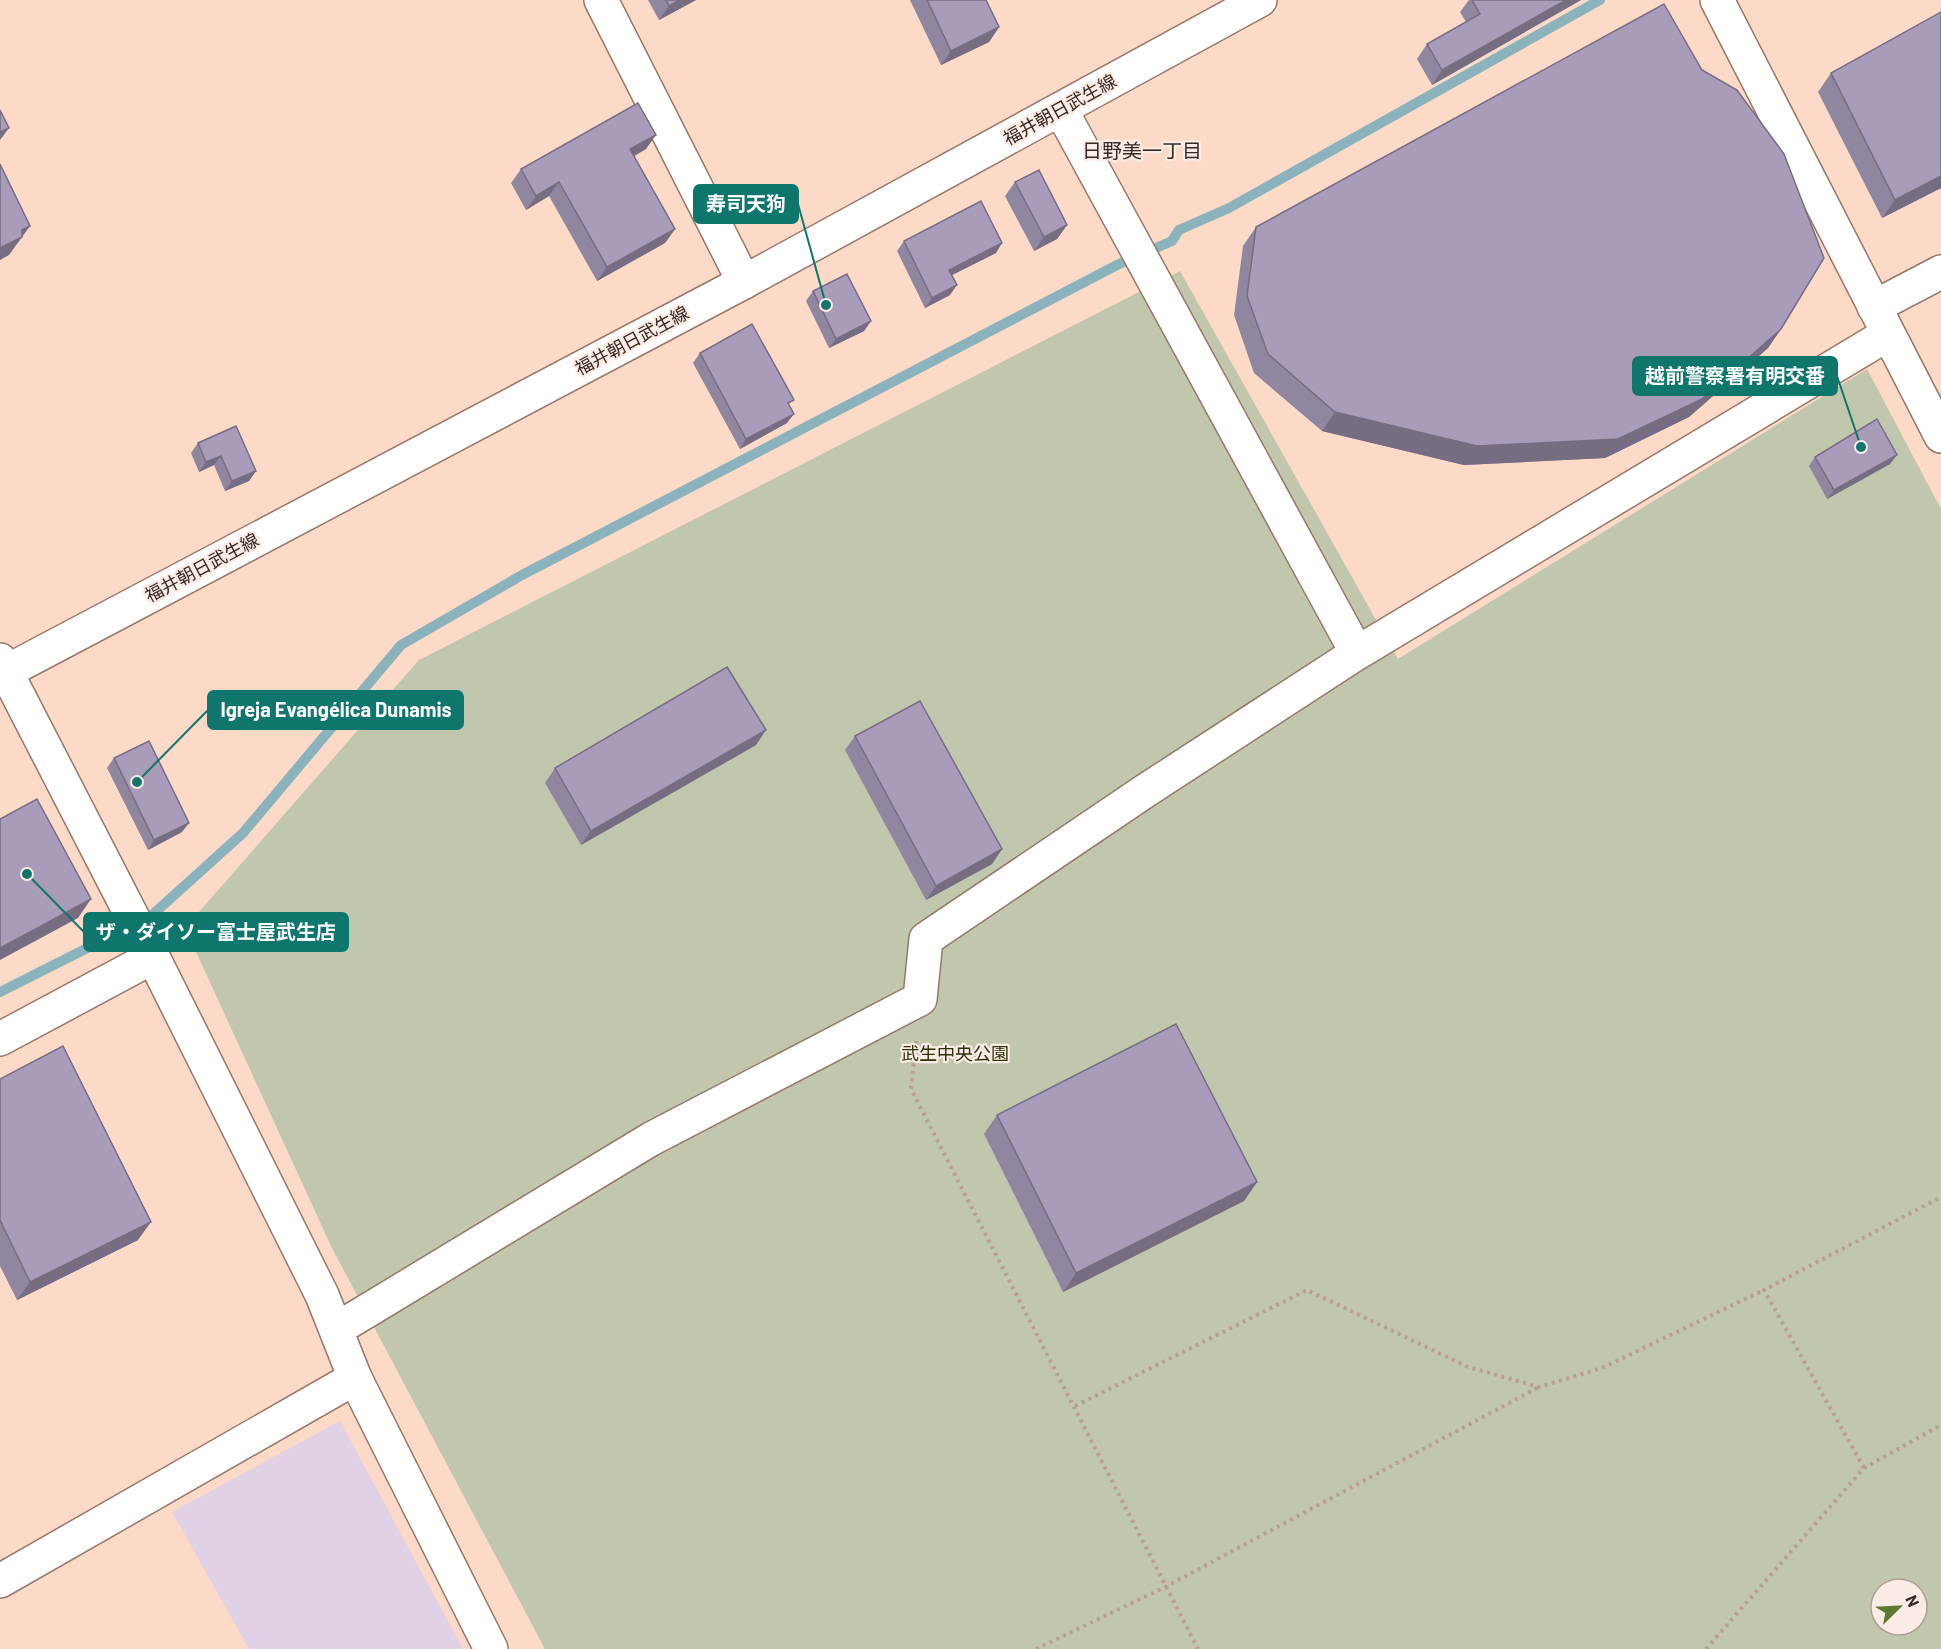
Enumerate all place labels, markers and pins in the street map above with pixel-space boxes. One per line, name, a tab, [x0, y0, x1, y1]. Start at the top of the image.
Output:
callout: 寿司天狗	[694, 185, 798, 223]
callout: 越前警察署有明交番	[1633, 357, 1837, 395]
callout: Igreja Evangélica Dunamis	[208, 691, 463, 729]
callout: ザ・ダイソー富士屋武生店	[84, 913, 348, 951]

